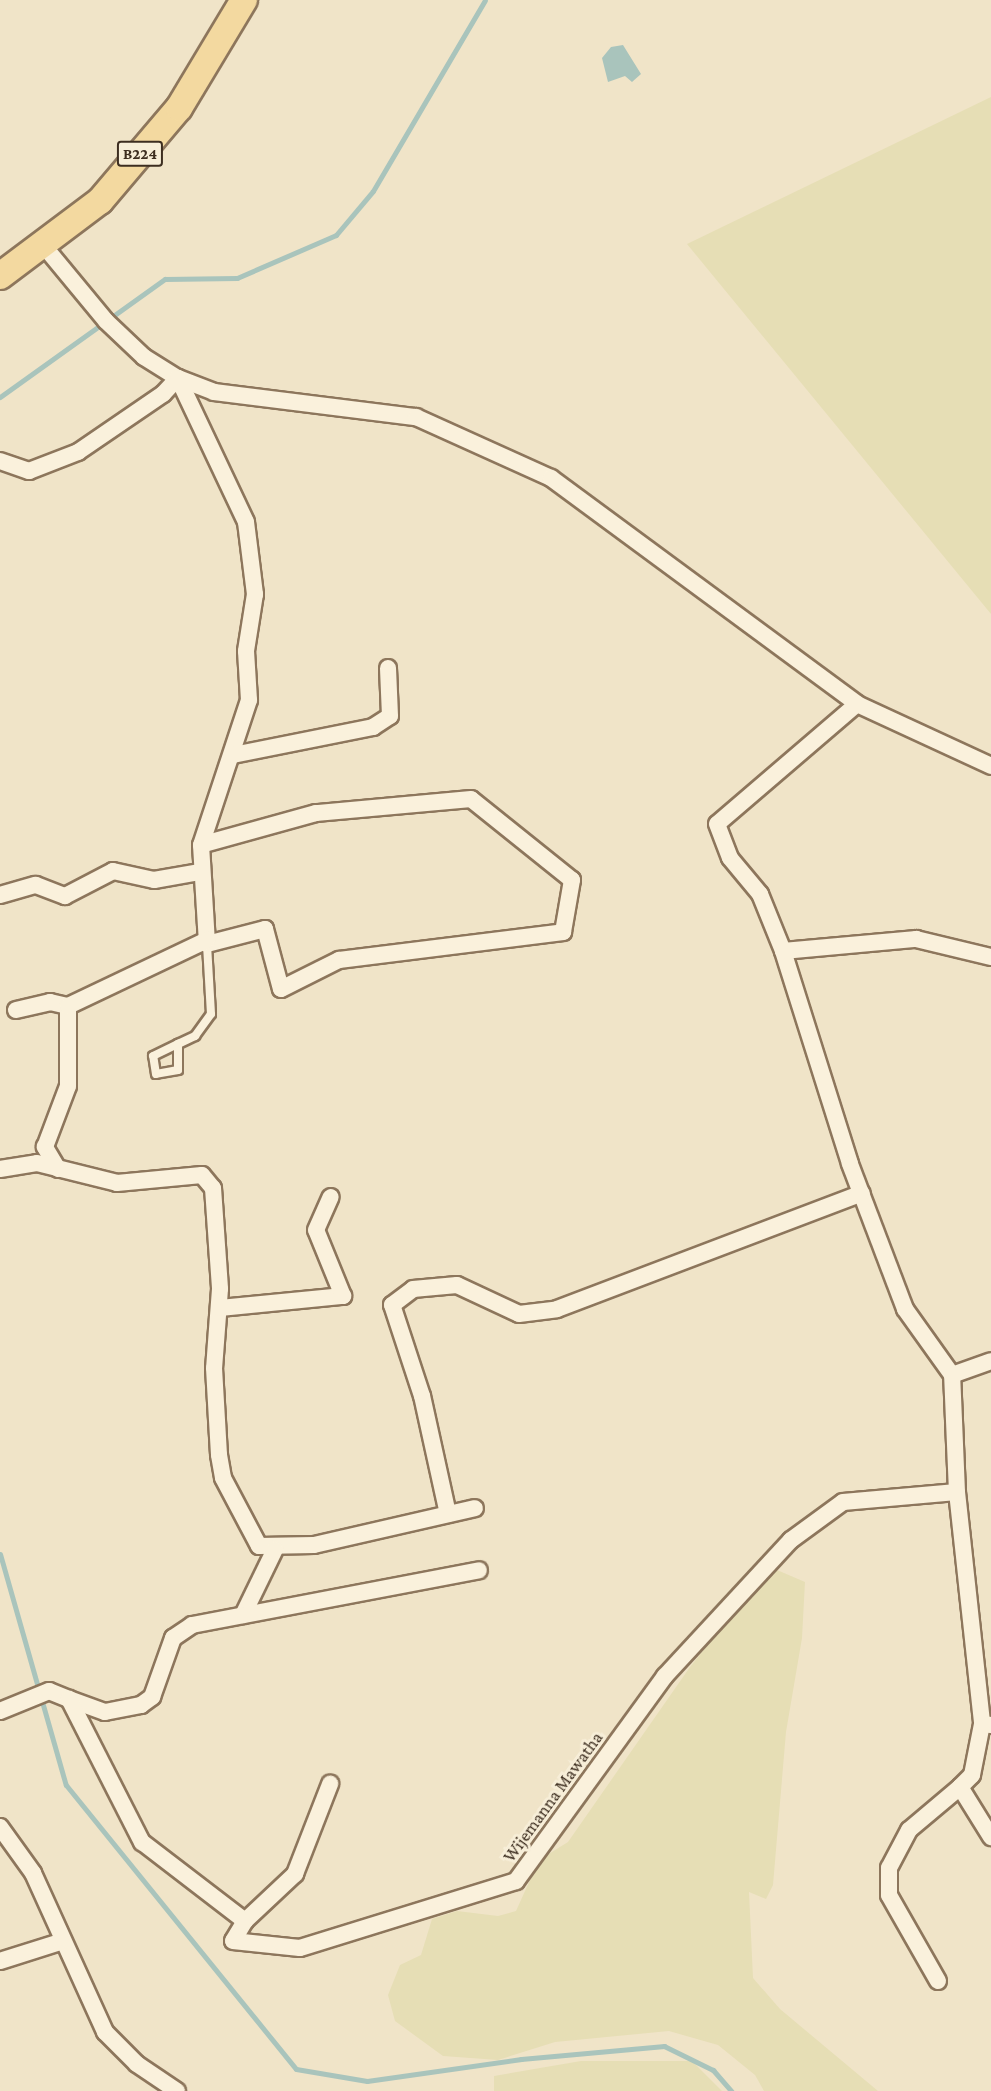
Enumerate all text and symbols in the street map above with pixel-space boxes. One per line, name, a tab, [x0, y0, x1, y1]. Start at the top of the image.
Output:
road number: B224	[116, 141, 164, 167]
street label: Wijemanna Mawatha	[498, 1728, 608, 1866]

